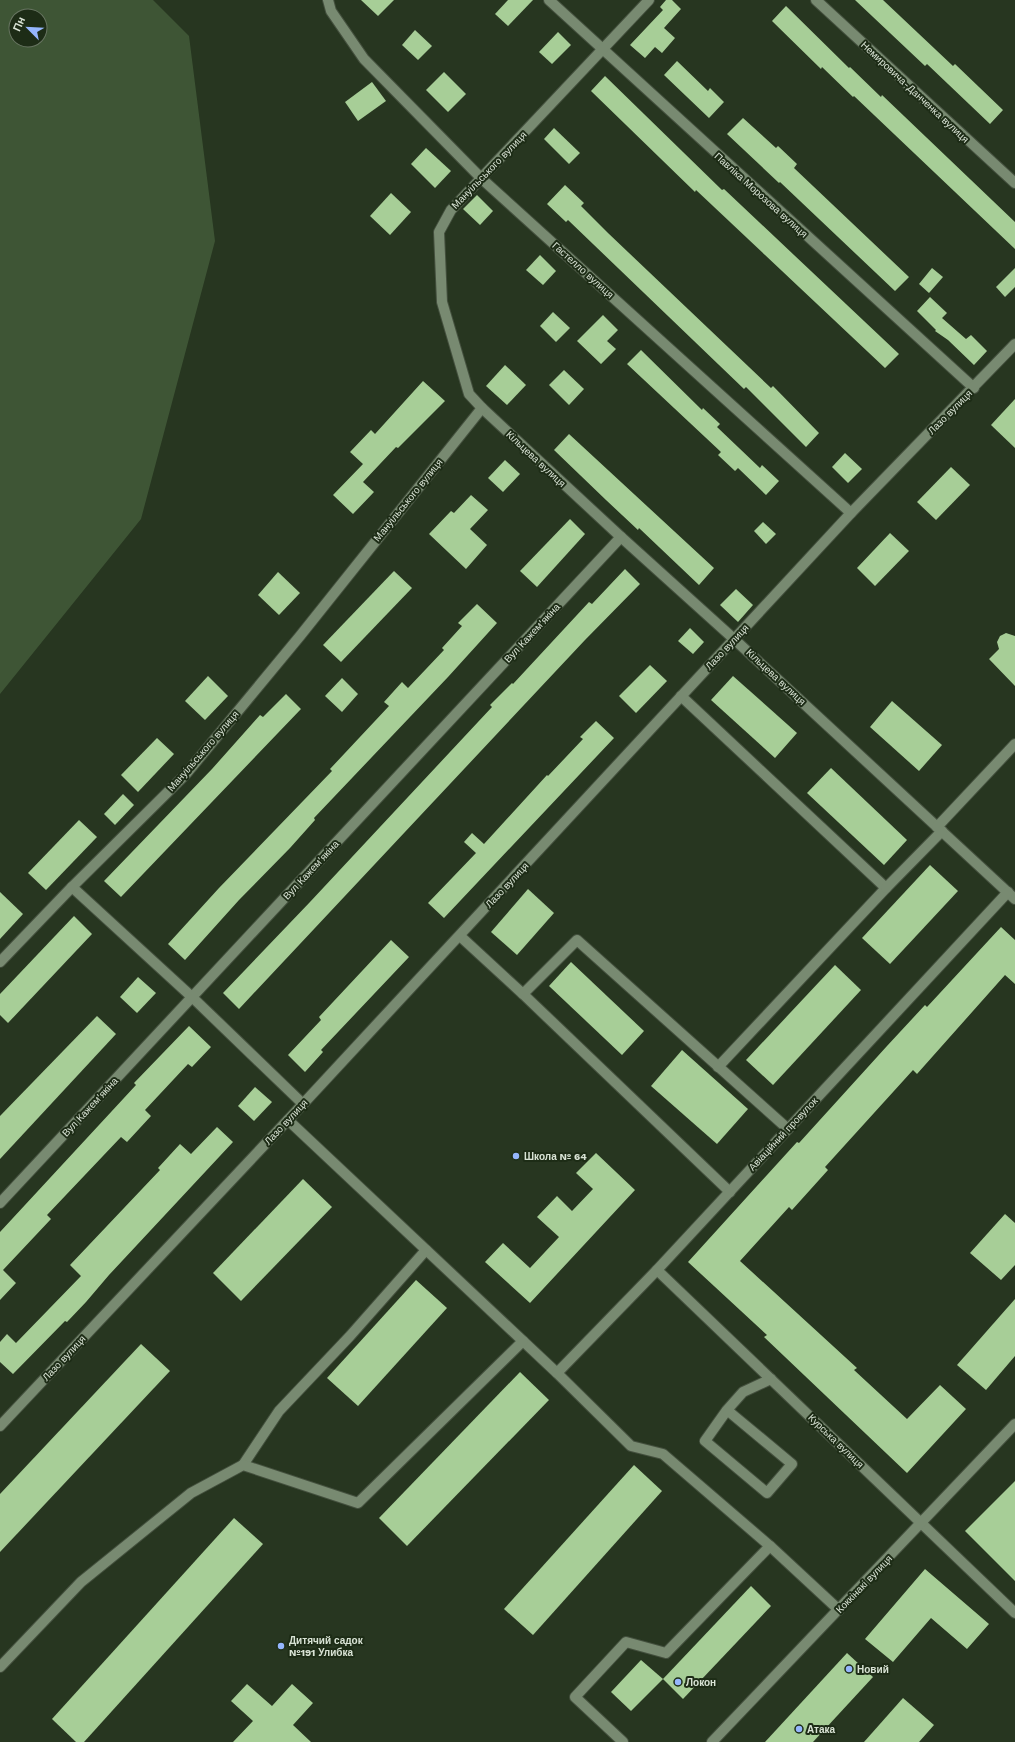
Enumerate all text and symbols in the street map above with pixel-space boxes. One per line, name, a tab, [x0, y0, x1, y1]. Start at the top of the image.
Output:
north arrow	[8, 8, 48, 48]
text: Пн	[10, 15, 28, 33]
street label: Немировича-Данченка вулиця	[859, 39, 971, 145]
street label: Мануільського вулиця	[449, 129, 529, 211]
street label: Павліка Морозова вулиця	[712, 150, 810, 240]
street label: Гастелло вулиця	[550, 240, 616, 300]
street label: Лазо вулиця	[926, 388, 974, 436]
street label: Кільцева вулиця	[504, 429, 568, 489]
street label: Мануільського вулиця	[371, 457, 445, 543]
street label: Вул Кажем'якіна	[502, 601, 562, 665]
street label: Лазо вулиця	[703, 622, 751, 672]
street label: Кільцева вулиця	[744, 647, 808, 707]
street label: Мануільського вулиця	[165, 709, 241, 793]
street label: Вул Кажем'якіна	[281, 838, 341, 902]
street label: Лазо вулиця	[483, 860, 531, 910]
street label: Вул Кажем'якіна	[60, 1075, 120, 1139]
street label: Авіаційний провулок	[746, 1095, 820, 1173]
street label: Лазо вулиця	[262, 1097, 310, 1147]
marker: Школа № 64	[511, 1151, 521, 1161]
place label: Школа № 64	[524, 1151, 587, 1162]
street label: Лазо вулиця	[40, 1333, 88, 1383]
street label: Курська вулиця	[806, 1412, 866, 1470]
street label: Коккінакі вулиця	[834, 1553, 894, 1615]
place label: Дитячий садок №191 Улибка	[289, 1635, 364, 1658]
marker: Дитячий садок №191 Улибка	[276, 1641, 286, 1651]
marker: Новий	[844, 1664, 854, 1674]
place label: Новий	[857, 1664, 889, 1675]
marker: Локон	[673, 1677, 683, 1687]
place label: Локон	[686, 1677, 716, 1688]
marker: Атака	[794, 1724, 804, 1734]
place label: Атака	[807, 1724, 836, 1735]

